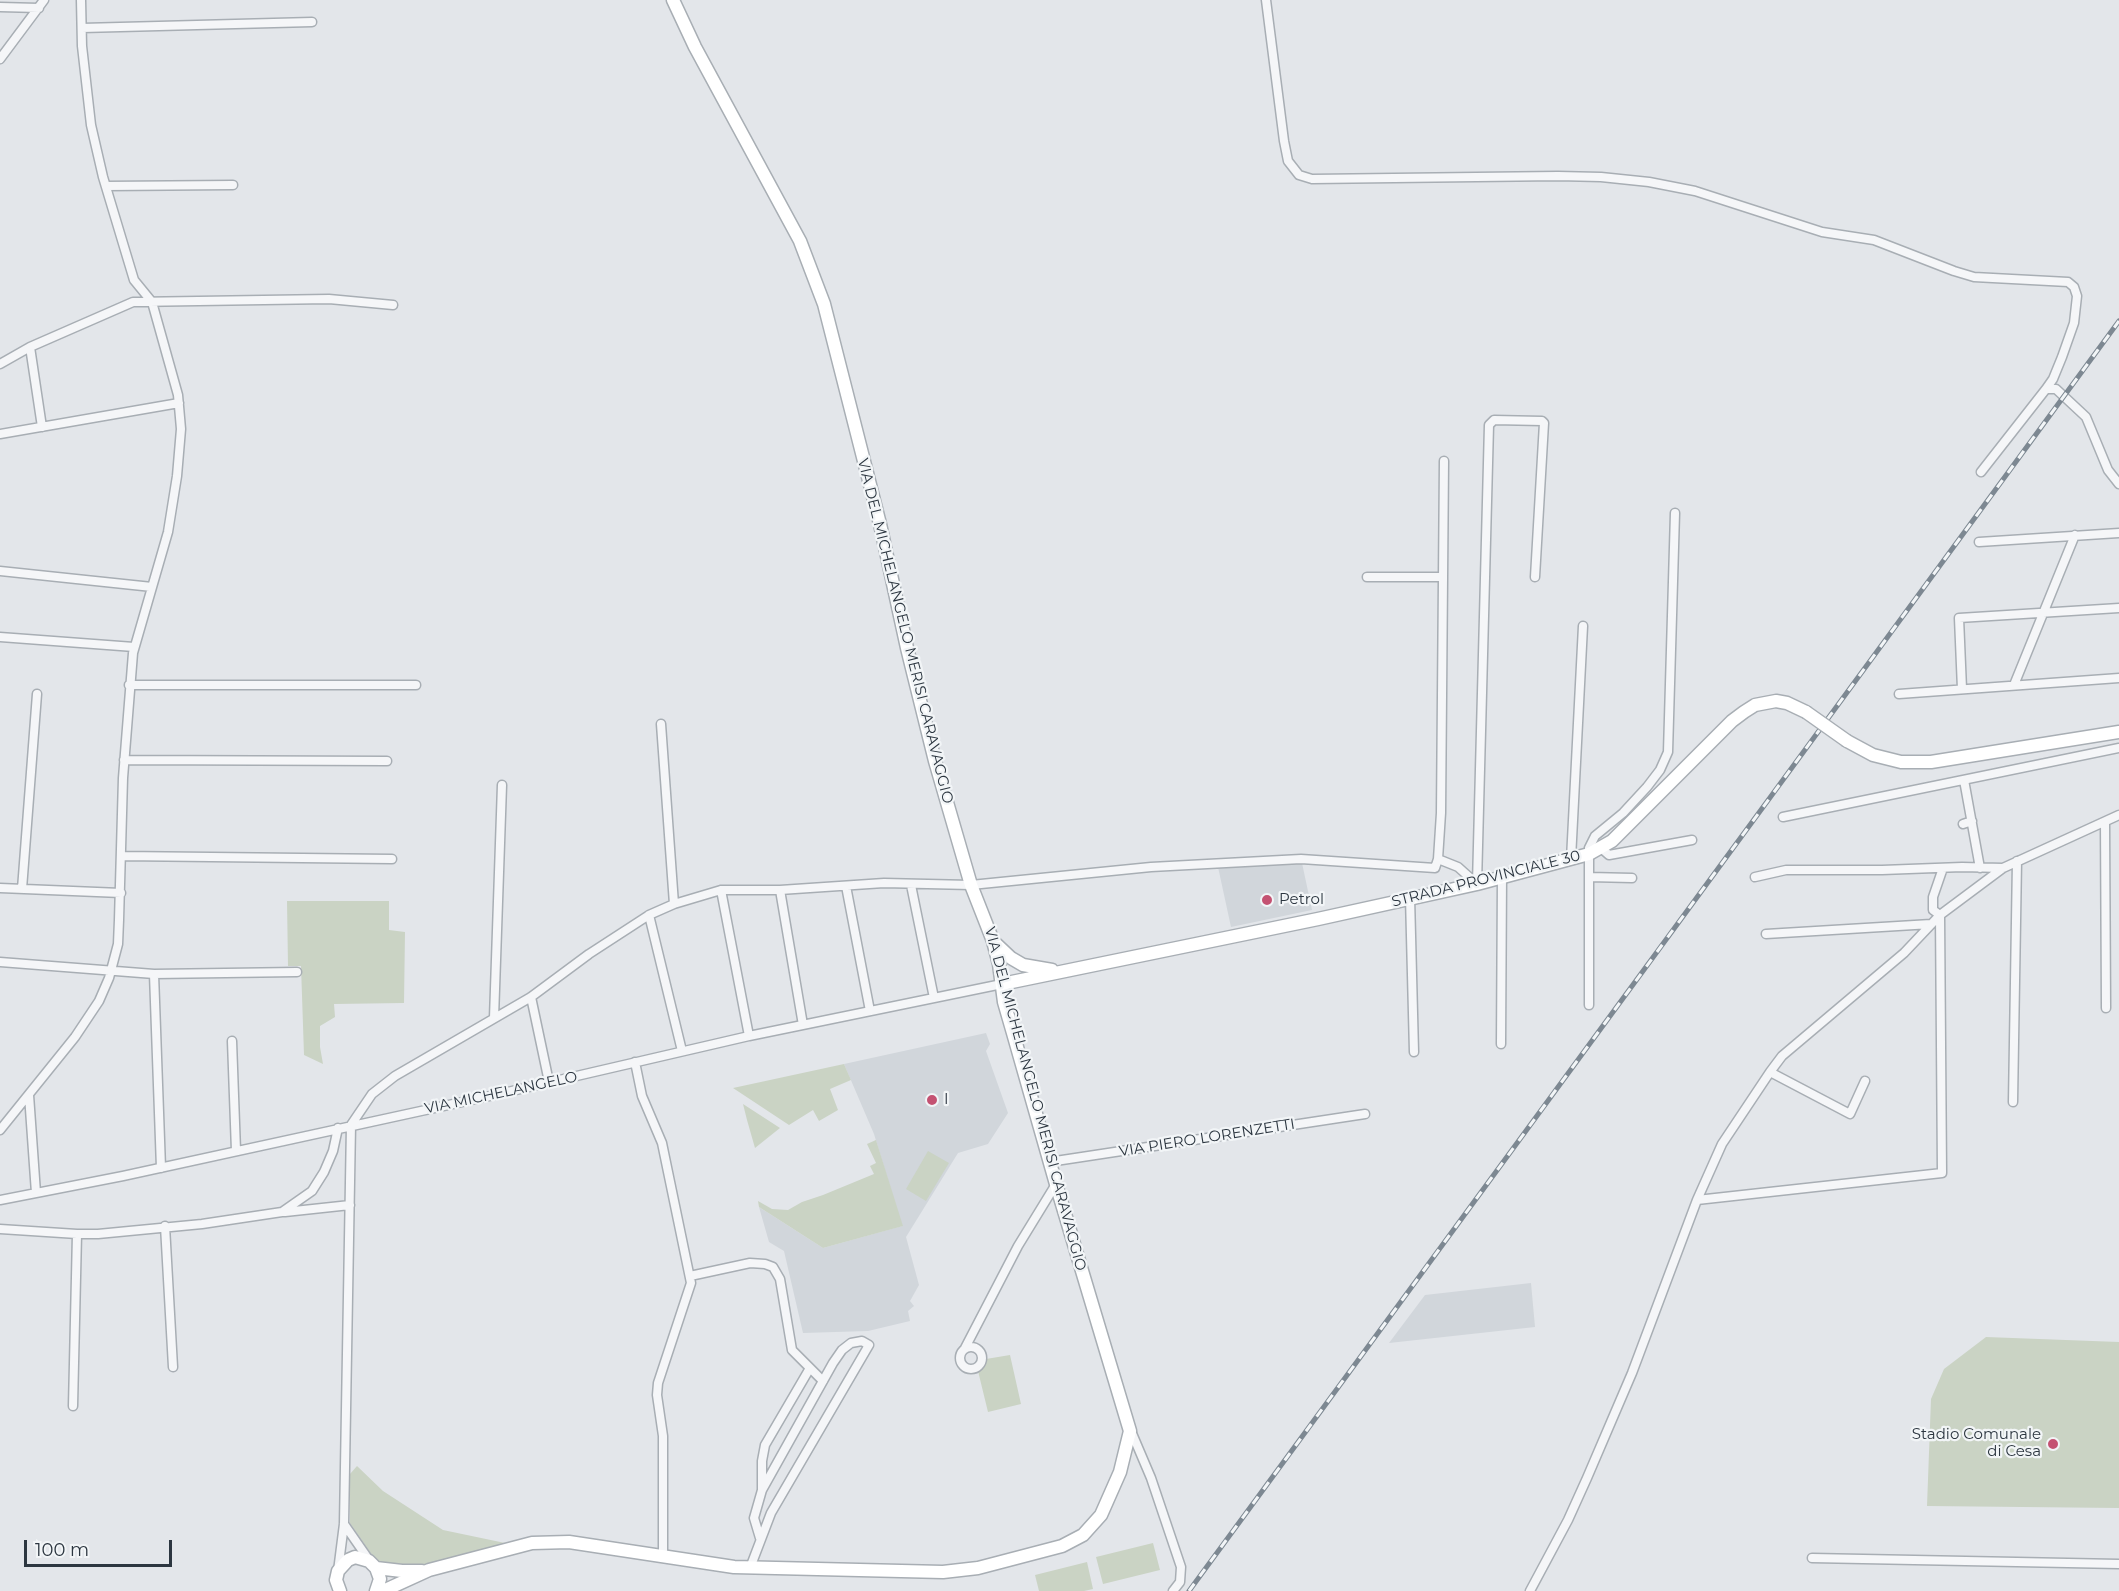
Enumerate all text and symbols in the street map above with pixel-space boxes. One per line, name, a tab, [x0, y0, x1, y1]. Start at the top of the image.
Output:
street label: VIA DEL MICHELANGELO MERISI CARAVAGGIO	[853, 456, 957, 806]
street label: STRADA PROVINCIALE 30	[1390, 847, 1582, 911]
place label: Petrol	[1279, 891, 1324, 909]
marker: Petrol	[1260, 893, 1274, 907]
street label: VIA DEL MICHELANGELO MERISI CARAVAGGIO	[980, 925, 1090, 1273]
street label: VIA MICHELANGELO	[423, 1068, 579, 1118]
place label: I	[944, 1091, 949, 1109]
marker: I	[925, 1093, 939, 1107]
street label: VIA PIERO LORENZETTI	[1118, 1115, 1296, 1161]
place label: Stadio Comunale di Cesa	[1912, 1426, 2041, 1461]
marker: Stadio Comunale di Cesa	[2046, 1437, 2060, 1451]
scale bar	[27, 1528, 176, 1566]
text: 100 m	[35, 1539, 89, 1561]

